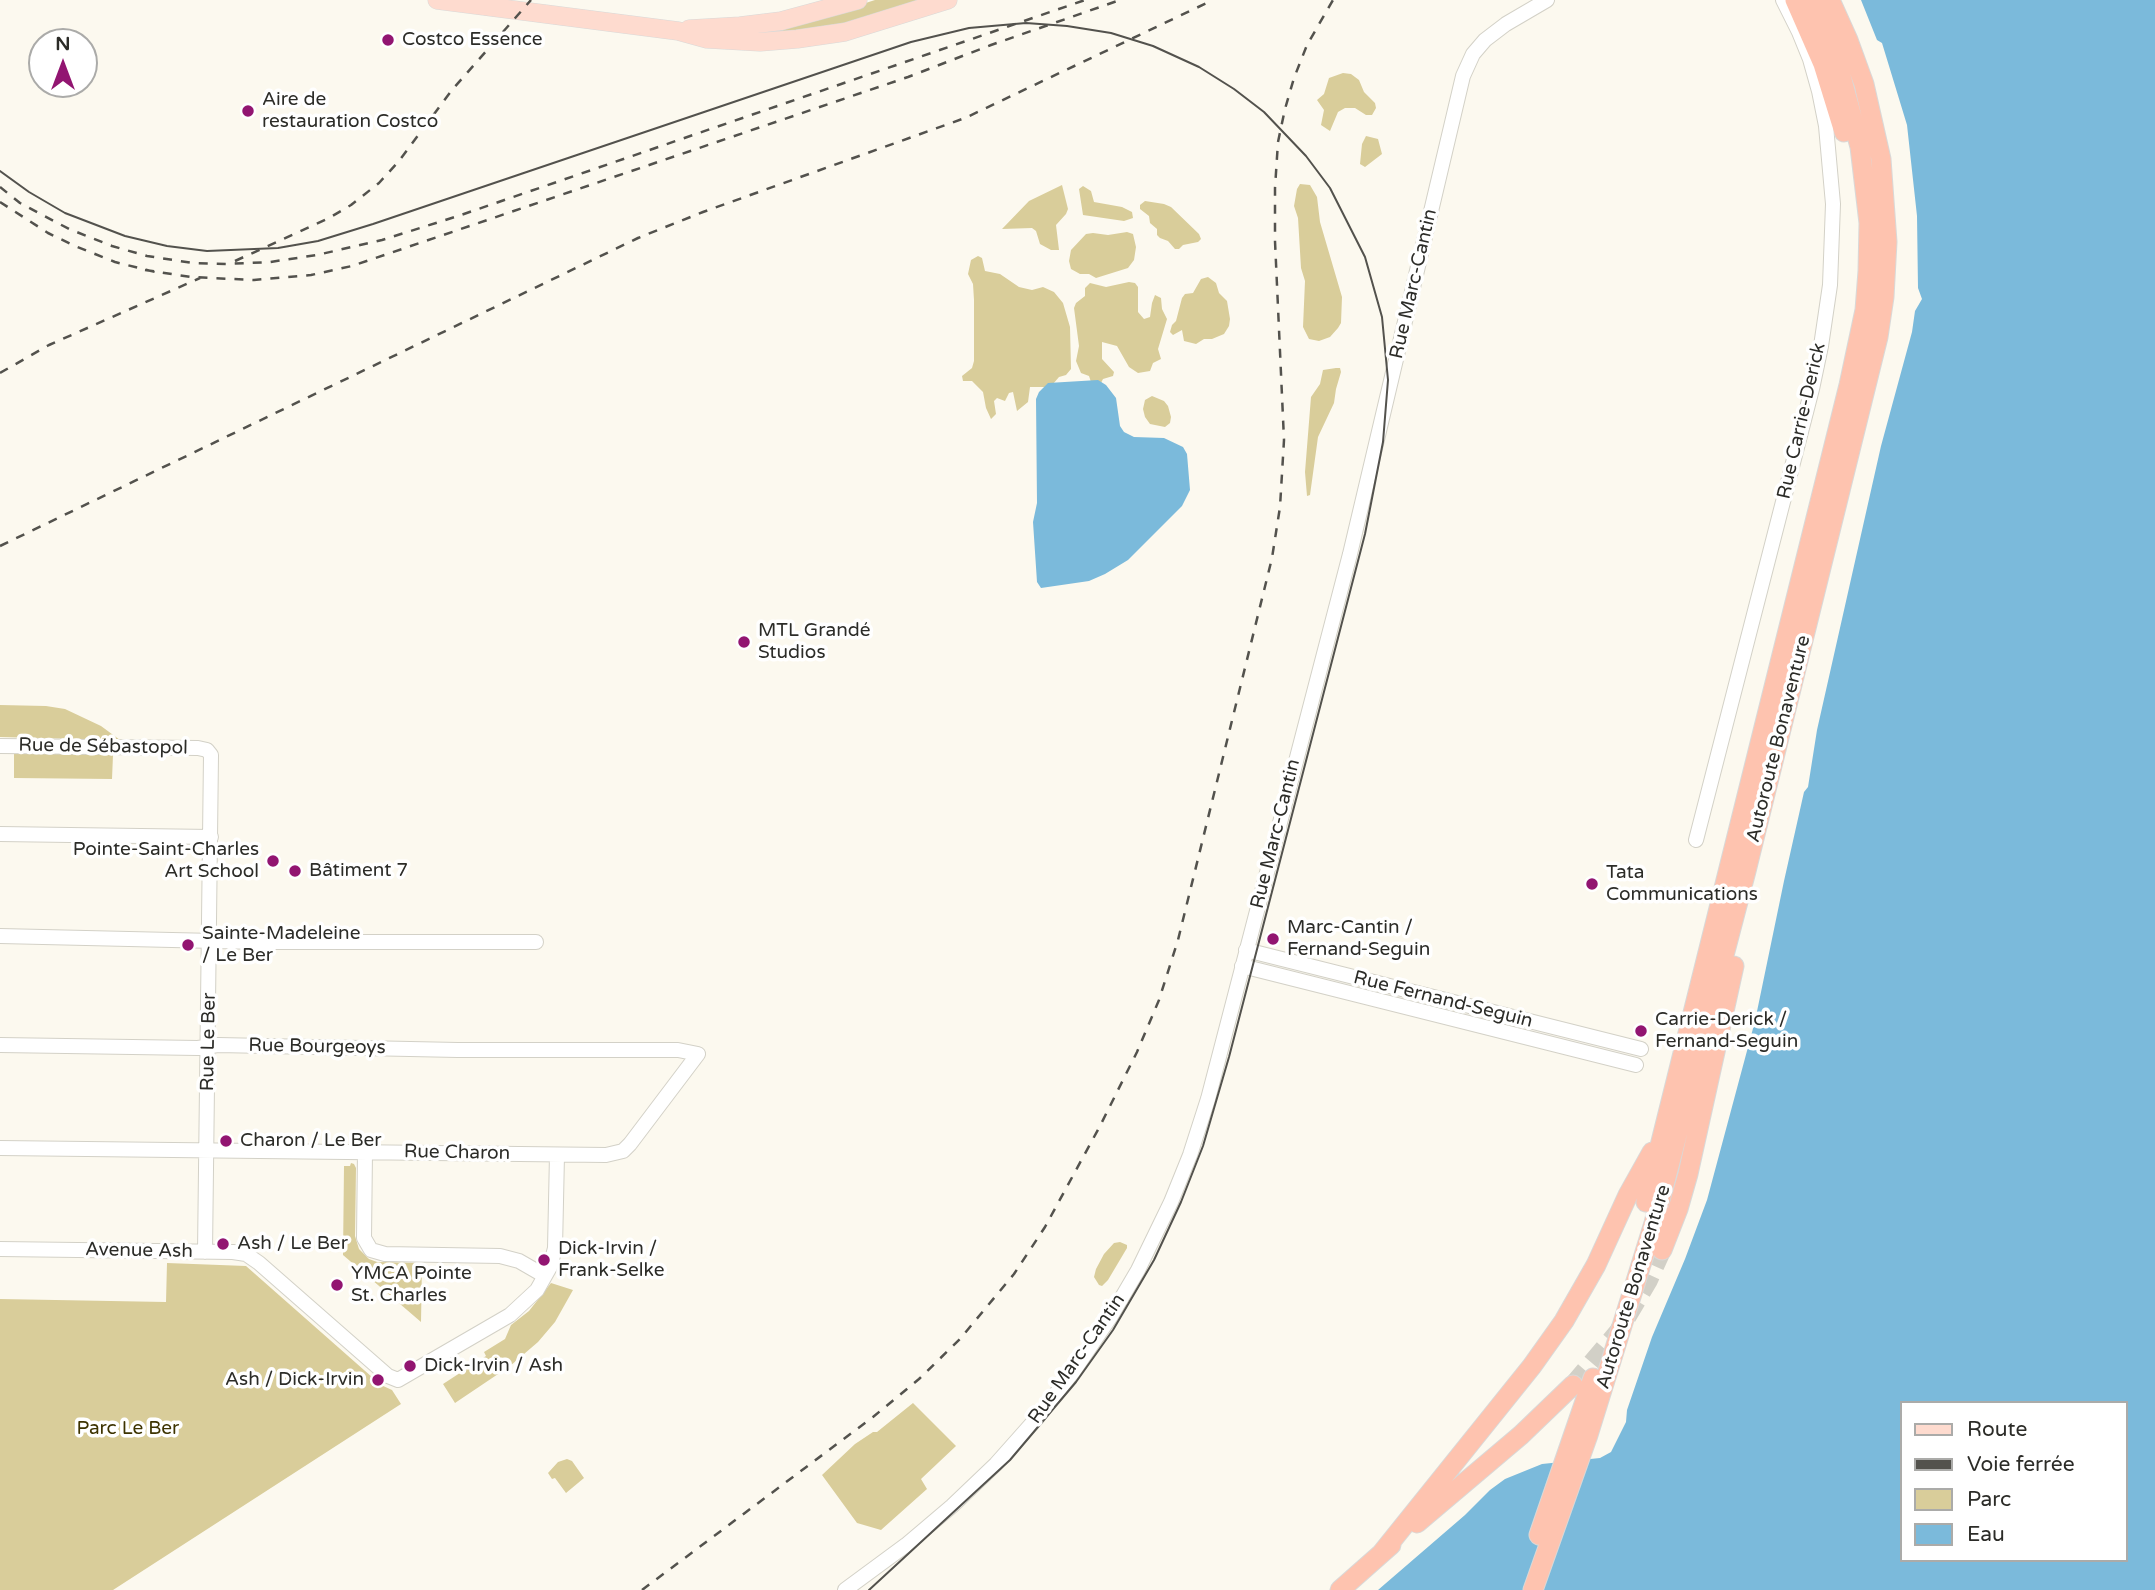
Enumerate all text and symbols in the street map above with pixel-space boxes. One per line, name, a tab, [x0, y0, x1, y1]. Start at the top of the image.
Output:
north arrow	[28, 28, 98, 98]
place label: Costco Essence	[402, 29, 543, 51]
marker: Costco Essence	[380, 32, 396, 48]
text: N	[55, 33, 71, 55]
place label: Aire de restauration Costco	[262, 89, 438, 133]
marker: Aire de restauration Costco	[240, 103, 256, 119]
street label: Rue Marc-Cantin	[1386, 207, 1442, 361]
street label: Rue Carrie-Derick	[1773, 341, 1831, 501]
place label: MTL Grandé Studios	[758, 620, 870, 664]
street label: Autoroute Bonaventure	[1742, 633, 1816, 845]
marker: MTL Grandé Studios	[736, 634, 752, 650]
street label: Rue de Sébastopol	[18, 734, 188, 760]
street label: Rue Marc-Cantin	[1246, 757, 1306, 911]
place label: Pointe-Saint-Charles Art School	[73, 839, 259, 883]
marker: Pointe-Saint-Charles Art School	[265, 853, 281, 869]
place label: Bâtiment 7	[309, 860, 408, 882]
place label: Tata Communications	[1606, 862, 1758, 906]
marker: Bâtiment 7	[287, 863, 303, 879]
marker: Tata Communications	[1584, 876, 1600, 892]
place label: Marc-Cantin / Fernand-Seguin	[1287, 917, 1430, 961]
place label: Sainte-Madeleine / Le Ber	[202, 923, 360, 967]
marker: Marc-Cantin / Fernand-Seguin	[1265, 931, 1281, 947]
marker: Sainte-Madeleine / Le Ber	[180, 937, 196, 953]
street label: Rue Fernand-Seguin	[1351, 967, 1535, 1033]
street label: Rue Le Ber	[197, 993, 221, 1091]
place label: Carrie-Derick / Fernand-Seguin	[1655, 1009, 1798, 1053]
marker: Carrie-Derick / Fernand-Seguin	[1633, 1023, 1649, 1039]
street label: Rue Bourgeoys	[248, 1034, 386, 1060]
place label: Charon / Le Ber	[240, 1130, 382, 1152]
marker: Charon / Le Ber	[218, 1133, 234, 1149]
street label: Rue Charon	[404, 1141, 510, 1165]
street label: Autoroute Bonaventure	[1592, 1182, 1676, 1392]
place label: Ash / Le Ber	[237, 1233, 348, 1255]
marker: Ash / Le Ber	[215, 1236, 231, 1252]
place label: Dick-Irvin / Frank-Selke	[558, 1238, 664, 1282]
street label: Avenue Ash	[85, 1239, 193, 1263]
marker: Dick-Irvin / Frank-Selke	[536, 1252, 552, 1268]
place label: YMCA Pointe St. Charles	[351, 1263, 472, 1307]
marker: YMCA Pointe St. Charles	[329, 1277, 345, 1293]
street label: Rue Marc-Cantin	[1024, 1290, 1130, 1428]
place label: Dick-Irvin / Ash	[424, 1355, 563, 1377]
marker: Dick-Irvin / Ash	[402, 1358, 418, 1374]
place label: Ash / Dick-Irvin	[225, 1369, 364, 1391]
marker: Ash / Dick-Irvin	[370, 1372, 386, 1388]
legend	[1899, 1401, 2127, 1562]
text: Route	[1967, 1417, 2027, 1442]
park label: Parc Le Ber	[77, 1418, 179, 1440]
text: Voie ferrée	[1967, 1452, 2075, 1477]
text: Parc	[1967, 1487, 2011, 1512]
text: Eau	[1967, 1522, 2005, 1547]

